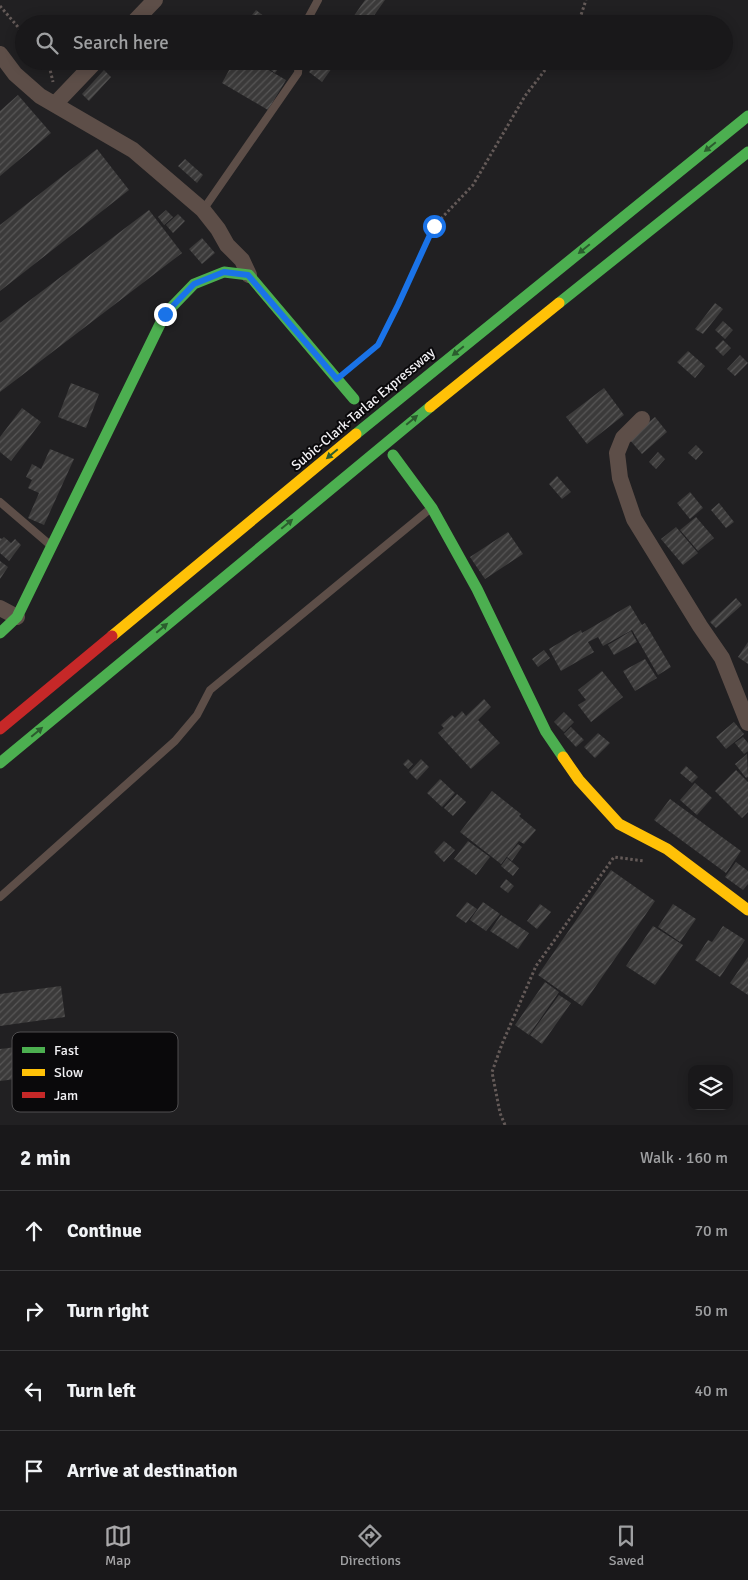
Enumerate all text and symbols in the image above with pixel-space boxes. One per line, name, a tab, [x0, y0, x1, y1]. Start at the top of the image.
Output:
search box	[15, 15, 733, 70]
icon: search	[33, 29, 61, 57]
text: Search here	[73, 31, 169, 55]
one-way arrow	[704, 141, 717, 152]
route start	[423, 215, 446, 238]
one-way arrow	[578, 243, 591, 254]
route end	[154, 303, 177, 326]
street label: Subic-Clark-Tarlac Expressway	[288, 344, 439, 474]
one-way arrow	[451, 346, 464, 357]
one-way arrow	[406, 415, 419, 426]
one-way arrow	[326, 449, 339, 460]
one-way arrow	[281, 519, 294, 530]
one-way arrow	[156, 622, 168, 634]
one-way arrow	[31, 726, 43, 738]
legend	[12, 1032, 178, 1112]
text: Fast	[54, 1042, 79, 1059]
text: Slow	[54, 1064, 83, 1081]
map controls	[688, 1065, 733, 1110]
button: layers	[688, 1065, 733, 1110]
text: Jam	[54, 1087, 78, 1104]
text: 2 min	[20, 1145, 71, 1171]
text: Walk · 160 m	[640, 1148, 728, 1168]
icon: ahead	[20, 1217, 48, 1245]
text: Continue	[67, 1219, 142, 1243]
text: 70 m	[694, 1221, 728, 1241]
icon: right	[20, 1297, 48, 1325]
text: Turn right	[67, 1299, 149, 1323]
text: 50 m	[694, 1301, 728, 1321]
icon: left	[20, 1377, 48, 1405]
text: Turn left	[67, 1379, 136, 1403]
text: 40 m	[694, 1381, 728, 1401]
icon: arrive	[20, 1457, 48, 1485]
text: Arrive at destination	[67, 1459, 238, 1483]
tab: Map	[104, 1522, 132, 1569]
tab: Directions	[340, 1522, 401, 1569]
tab: Saved	[609, 1522, 644, 1569]

